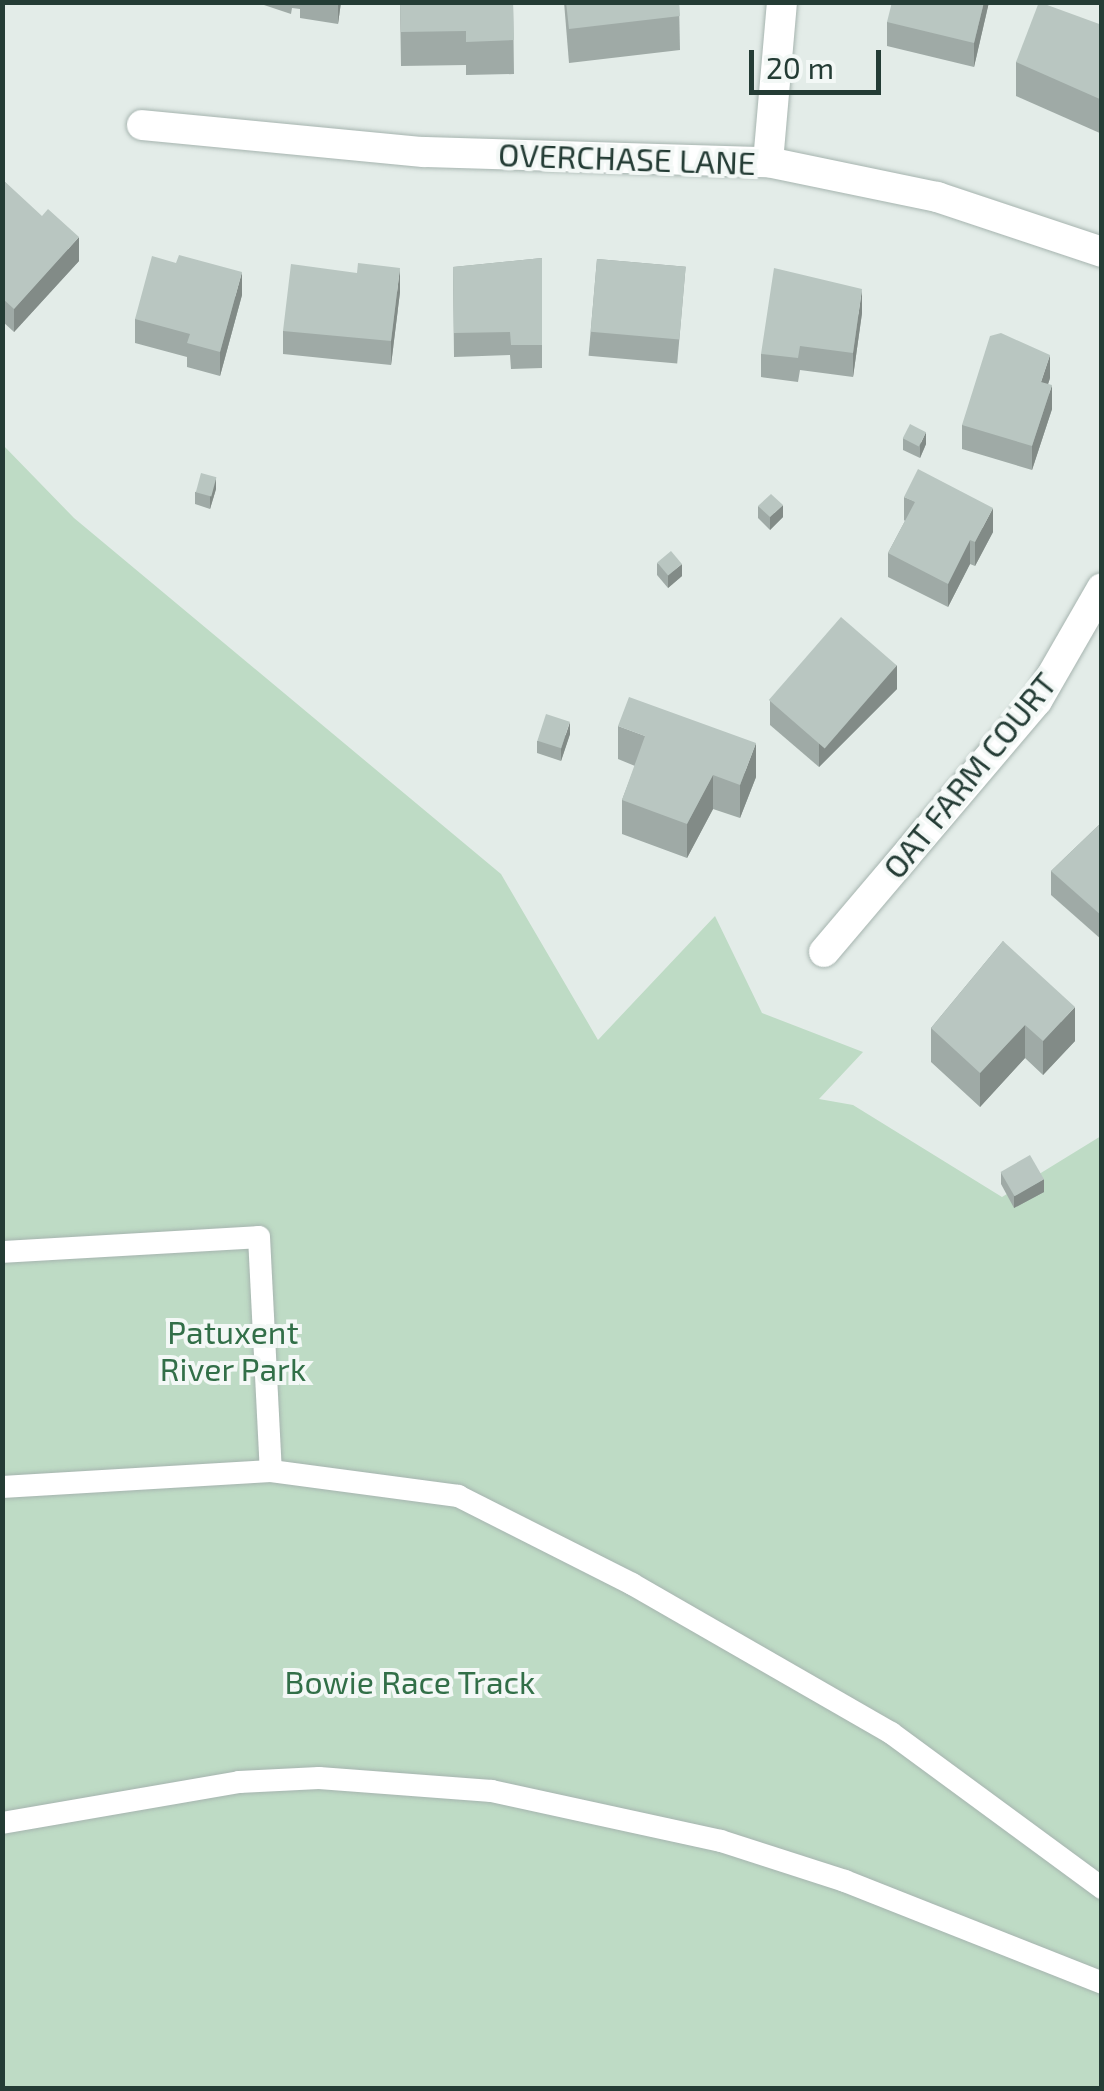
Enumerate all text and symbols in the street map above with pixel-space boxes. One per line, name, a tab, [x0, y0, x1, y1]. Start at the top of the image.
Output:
scale bar	[754, 30, 886, 92]
text: 20 m	[766, 49, 834, 85]
street label: OVERCHASE LANE	[498, 134, 756, 182]
street label: OAT FARM COURT	[874, 664, 1064, 886]
park label: Patuxent River Park	[159, 1313, 307, 1388]
park label: Bowie Race Track	[284, 1662, 536, 1700]

